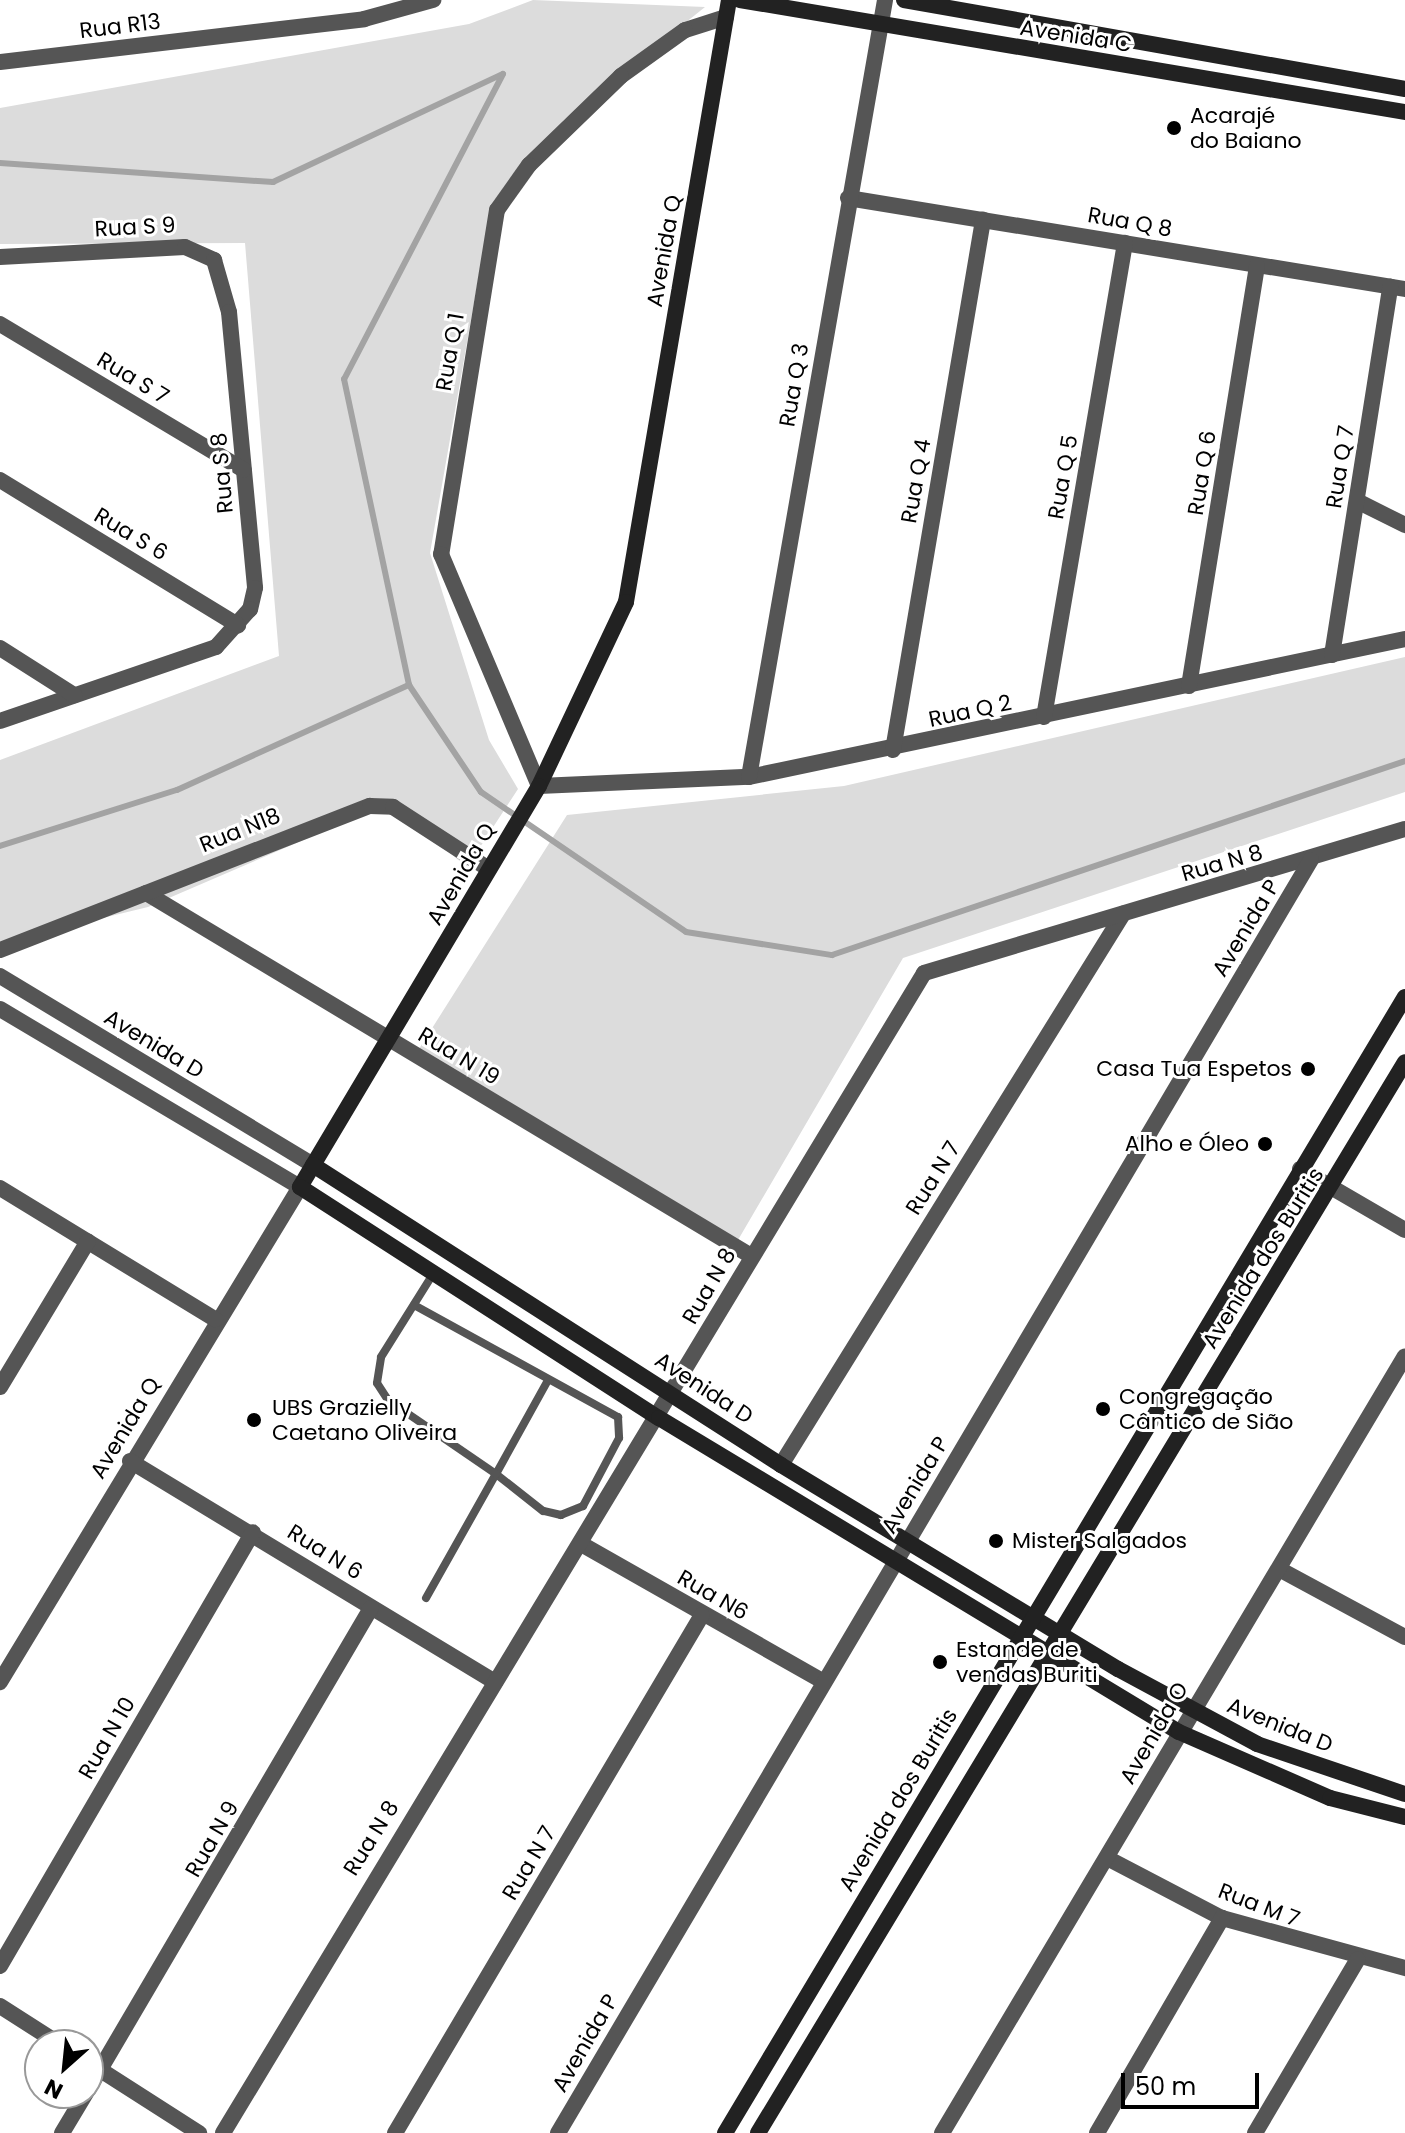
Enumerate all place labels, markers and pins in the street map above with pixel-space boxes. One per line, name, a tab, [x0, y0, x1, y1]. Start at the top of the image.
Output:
place label: Acarajé do Baiano	[1190, 102, 1302, 154]
marker: Acarajé do Baiano	[1165, 119, 1183, 137]
place label: Casa Tua Espetos	[1096, 1056, 1292, 1082]
marker: Casa Tua Espetos	[1299, 1060, 1317, 1078]
place label: Alho e Óleo	[1125, 1131, 1249, 1157]
marker: Alho e Óleo	[1256, 1135, 1274, 1153]
place label: Congregação Cântico de Sião	[1119, 1383, 1293, 1434]
place label: UBS Grazielly Caetano Oliveira	[272, 1394, 457, 1446]
marker: Congregação Cântico de Sião	[1094, 1400, 1112, 1418]
marker: UBS Grazielly Caetano Oliveira	[243, 1409, 265, 1431]
place label: Mister Salgados	[1012, 1528, 1187, 1554]
marker: Mister Salgados	[987, 1532, 1005, 1550]
place label: Estande de vendas Buriti	[956, 1636, 1098, 1688]
marker: Estande de vendas Buriti	[931, 1653, 949, 1671]

